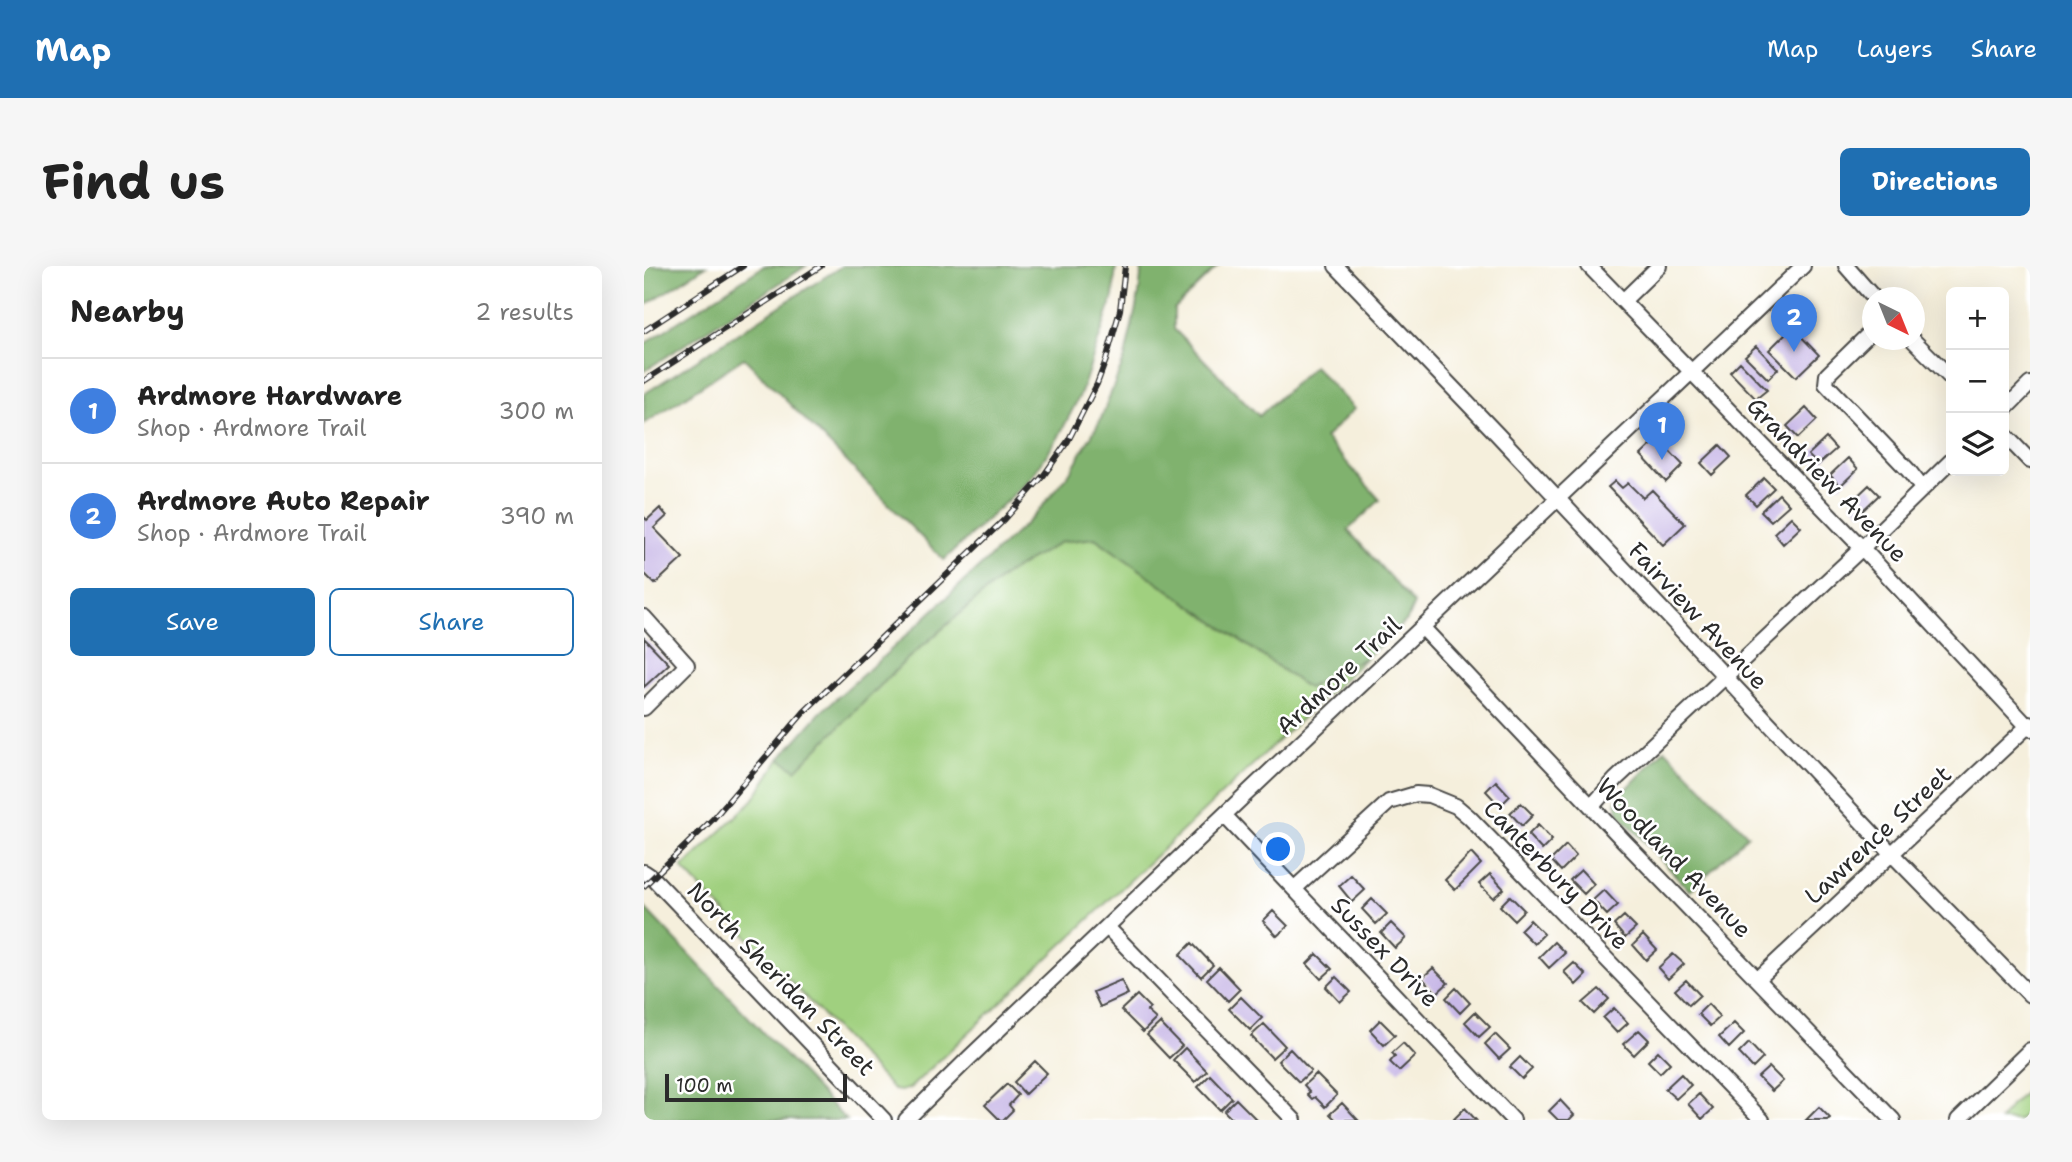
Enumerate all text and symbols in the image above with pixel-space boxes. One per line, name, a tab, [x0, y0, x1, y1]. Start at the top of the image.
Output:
text: Map	[35, 27, 111, 72]
text: Map	[1767, 33, 1818, 65]
text: Layers	[1856, 33, 1933, 65]
text: Share	[1971, 33, 2037, 65]
button: Directions	[1840, 148, 2030, 216]
text: Find us	[42, 149, 225, 215]
north arrow	[1862, 287, 1925, 350]
map controls	[1946, 287, 2009, 476]
button: +	[1946, 287, 2009, 350]
text: Nearby	[70, 291, 185, 332]
pin: 2	[1771, 294, 1817, 352]
text: 2 results	[475, 297, 574, 327]
button: −	[1946, 350, 2009, 413]
text: Ardmore Hardware	[137, 378, 402, 413]
street label: Grandview Avenue	[1740, 390, 1914, 570]
text: 1	[88, 396, 98, 426]
text: 300 m	[499, 396, 574, 426]
pin: 1	[1639, 402, 1685, 460]
text: Shop · Ardmore Trail	[137, 413, 366, 443]
button: layers	[1946, 413, 2009, 476]
text: Ardmore Auto Repair	[137, 483, 430, 518]
text: 2	[85, 501, 101, 531]
text: 390 m	[500, 501, 574, 531]
text: Shop · Ardmore Trail	[137, 518, 366, 548]
street label: Fairview Avenue	[1621, 535, 1775, 697]
button: Save	[70, 588, 315, 656]
button: Share	[329, 588, 574, 656]
street label: Ardmore Trail	[1269, 609, 1409, 742]
street label: Lawrence Street	[1798, 759, 1958, 911]
street label: Woodland Avenue	[1589, 771, 1759, 945]
street label: Canterbury Drive	[1476, 793, 1636, 957]
your location	[1261, 832, 1295, 866]
street label: North Sheridan Street	[680, 875, 882, 1083]
street label: Sussex Drive	[1324, 890, 1446, 1014]
scale bar	[665, 1071, 847, 1103]
text: 100 m	[676, 1073, 733, 1098]

